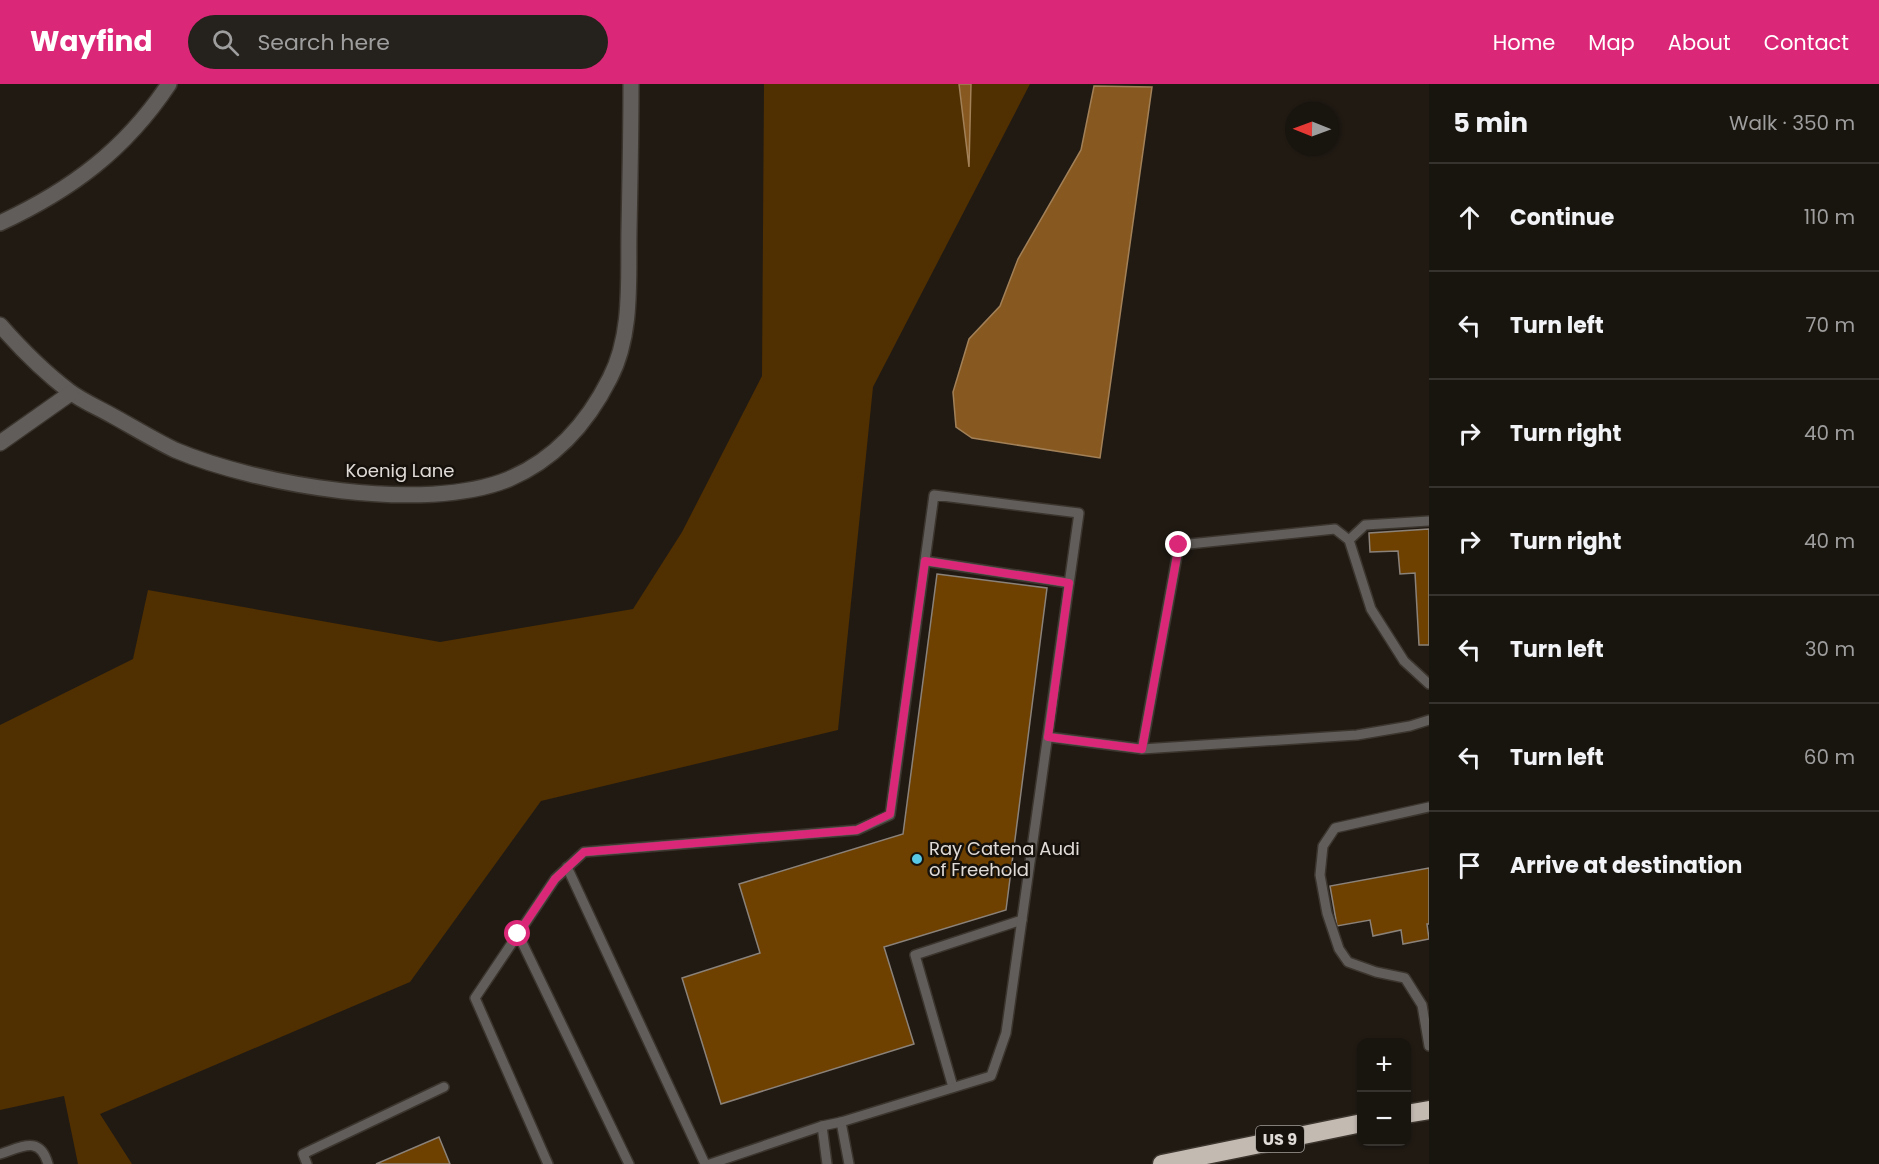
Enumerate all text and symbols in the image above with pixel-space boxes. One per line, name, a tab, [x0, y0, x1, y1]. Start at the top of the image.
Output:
search box	[188, 15, 608, 69]
text: Wayfind	[30, 22, 152, 61]
icon: search	[209, 26, 242, 59]
text: Search here	[257, 27, 390, 58]
text: Home	[1493, 28, 1555, 57]
text: Map	[1588, 28, 1635, 57]
text: About	[1668, 28, 1731, 57]
text: Contact	[1764, 28, 1849, 57]
north arrow	[1285, 102, 1339, 156]
text: 5 min	[1453, 105, 1528, 141]
text: Walk · 350 m	[1729, 109, 1855, 137]
icon: ahead	[1453, 201, 1486, 234]
text: Continue	[1510, 202, 1614, 233]
text: 110 m	[1804, 203, 1855, 231]
icon: left	[1453, 309, 1486, 342]
text: Turn left	[1510, 310, 1604, 341]
text: 70 m	[1806, 311, 1855, 339]
icon: right	[1453, 417, 1486, 450]
text: Turn right	[1510, 418, 1621, 449]
text: 40 m	[1804, 419, 1855, 447]
street label: Koenig Lane	[345, 458, 455, 483]
icon: right	[1453, 525, 1486, 558]
text: Turn right	[1510, 526, 1621, 557]
text: 40 m	[1804, 527, 1855, 555]
route end	[1165, 531, 1191, 557]
icon: left	[1453, 633, 1486, 666]
text: Turn left	[1510, 634, 1604, 665]
text: 30 m	[1805, 635, 1855, 663]
icon: left	[1453, 741, 1486, 774]
text: Turn left	[1510, 742, 1604, 773]
text: 60 m	[1804, 743, 1855, 771]
place label: Ray Catena Audi of Freehold	[929, 836, 1080, 882]
icon: arrive	[1453, 849, 1486, 882]
text: Arrive at destination	[1510, 850, 1742, 881]
marker: Ray Catena Audi of Freehold	[910, 852, 924, 866]
route start	[504, 920, 530, 946]
map controls	[1357, 1038, 1411, 1146]
button: +	[1357, 1038, 1411, 1092]
button: −	[1357, 1092, 1411, 1146]
road number: US 9	[1256, 1126, 1304, 1152]

